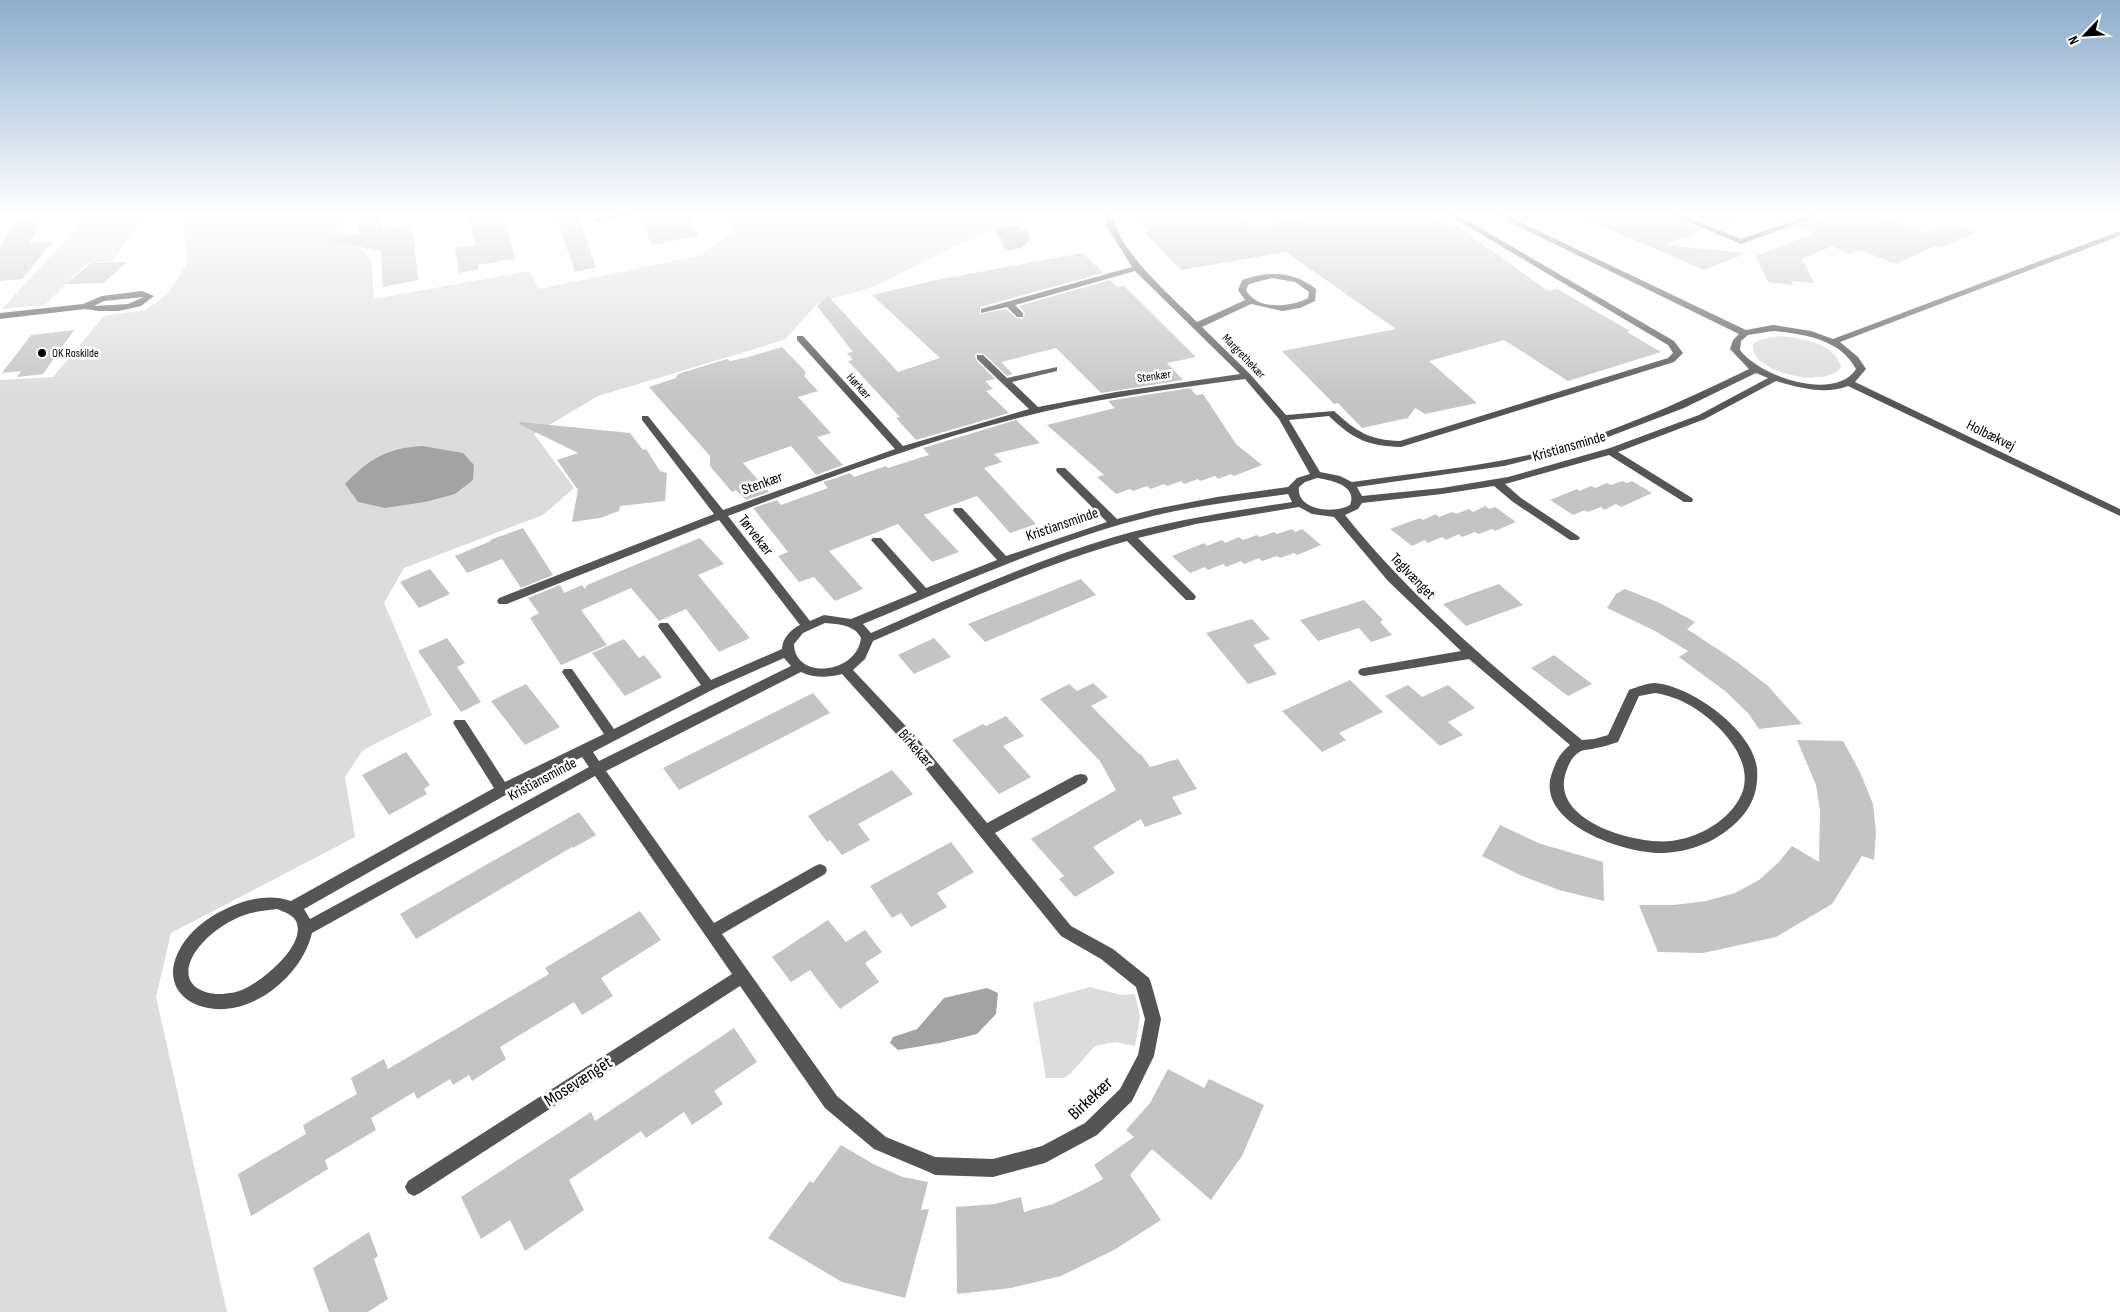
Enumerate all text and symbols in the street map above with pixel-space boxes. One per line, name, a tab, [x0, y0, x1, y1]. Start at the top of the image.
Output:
north arrow	[2060, 10, 2110, 60]
text: N	[2064, 33, 2083, 47]
street label: Margrethekær	[1219, 331, 1269, 382]
place label: OK Roskilde	[52, 346, 99, 361]
marker: OK Roskilde	[36, 347, 48, 359]
street label: Stenkær	[1136, 367, 1172, 386]
street label: Hørkær	[843, 370, 875, 403]
street label: Holbækvej	[1963, 416, 2019, 456]
street label: Kristiansminde	[1530, 427, 1608, 466]
street label: Stenkær	[739, 467, 786, 500]
street label: Kristiansminde	[1023, 503, 1101, 546]
street label: Tørvekær	[734, 511, 778, 560]
street label: Teglvænget	[1386, 549, 1440, 604]
street label: Birkekær	[894, 725, 938, 772]
street label: Kristiansminde	[505, 753, 580, 805]
street label: Mosevænget	[540, 1051, 617, 1111]
street label: Birkekær	[1064, 1073, 1117, 1124]

